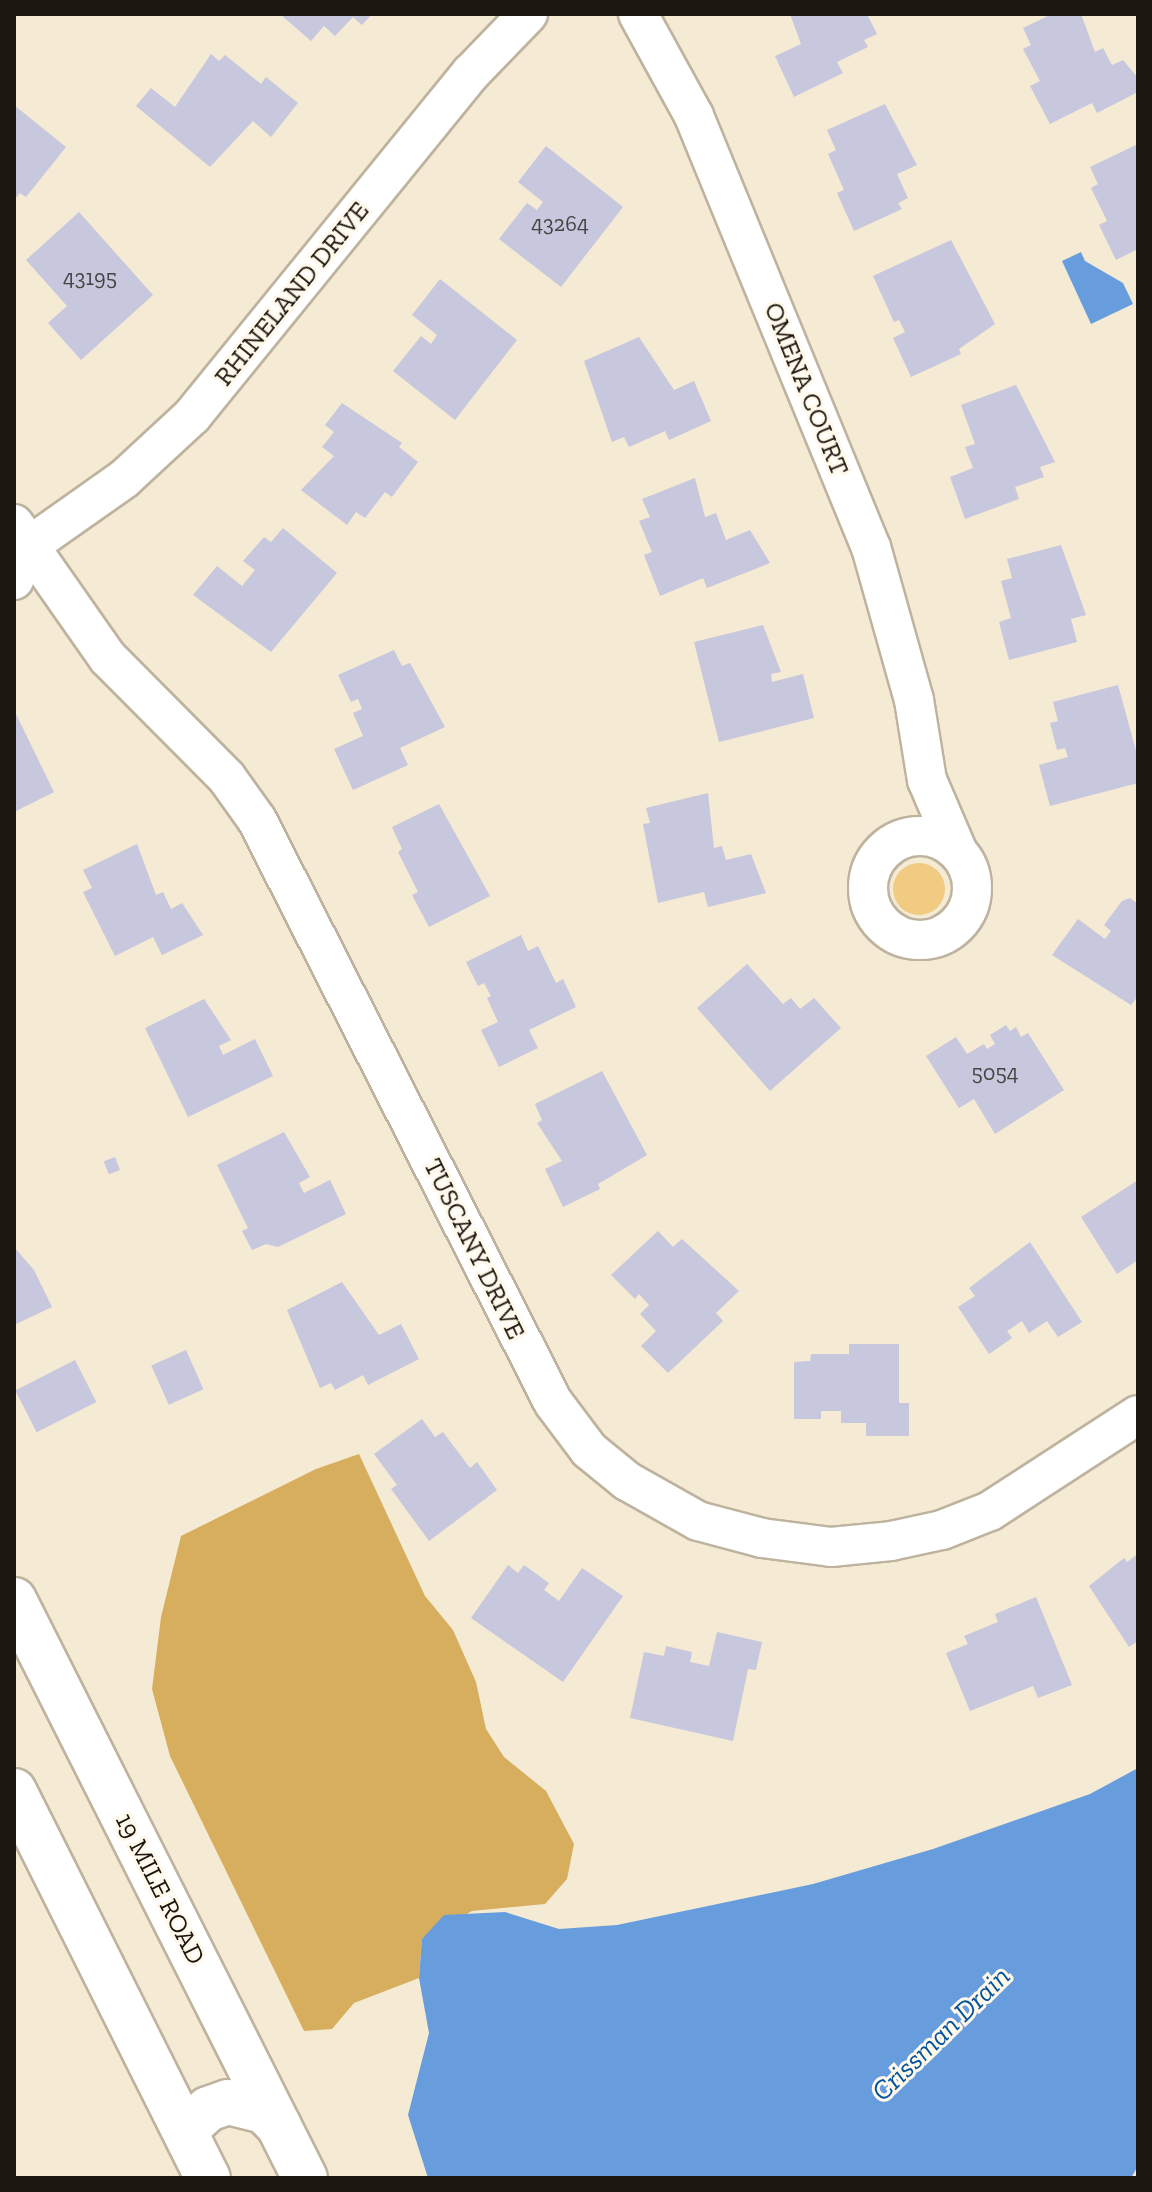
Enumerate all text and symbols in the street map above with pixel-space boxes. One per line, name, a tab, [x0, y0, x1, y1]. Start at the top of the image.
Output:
street label: RHINELAND DRIVE	[208, 196, 376, 392]
house number: 43264	[531, 211, 589, 237]
house number: 43195	[63, 265, 117, 291]
street label: OMENA COURT	[757, 298, 855, 480]
house number: 5054	[971, 1060, 1019, 1086]
street label: TUSCANY DRIVE	[417, 1153, 531, 1345]
street label: 19 MILE ROAD	[109, 1808, 211, 1970]
water label: Crissman Drain	[865, 1960, 1017, 2108]

